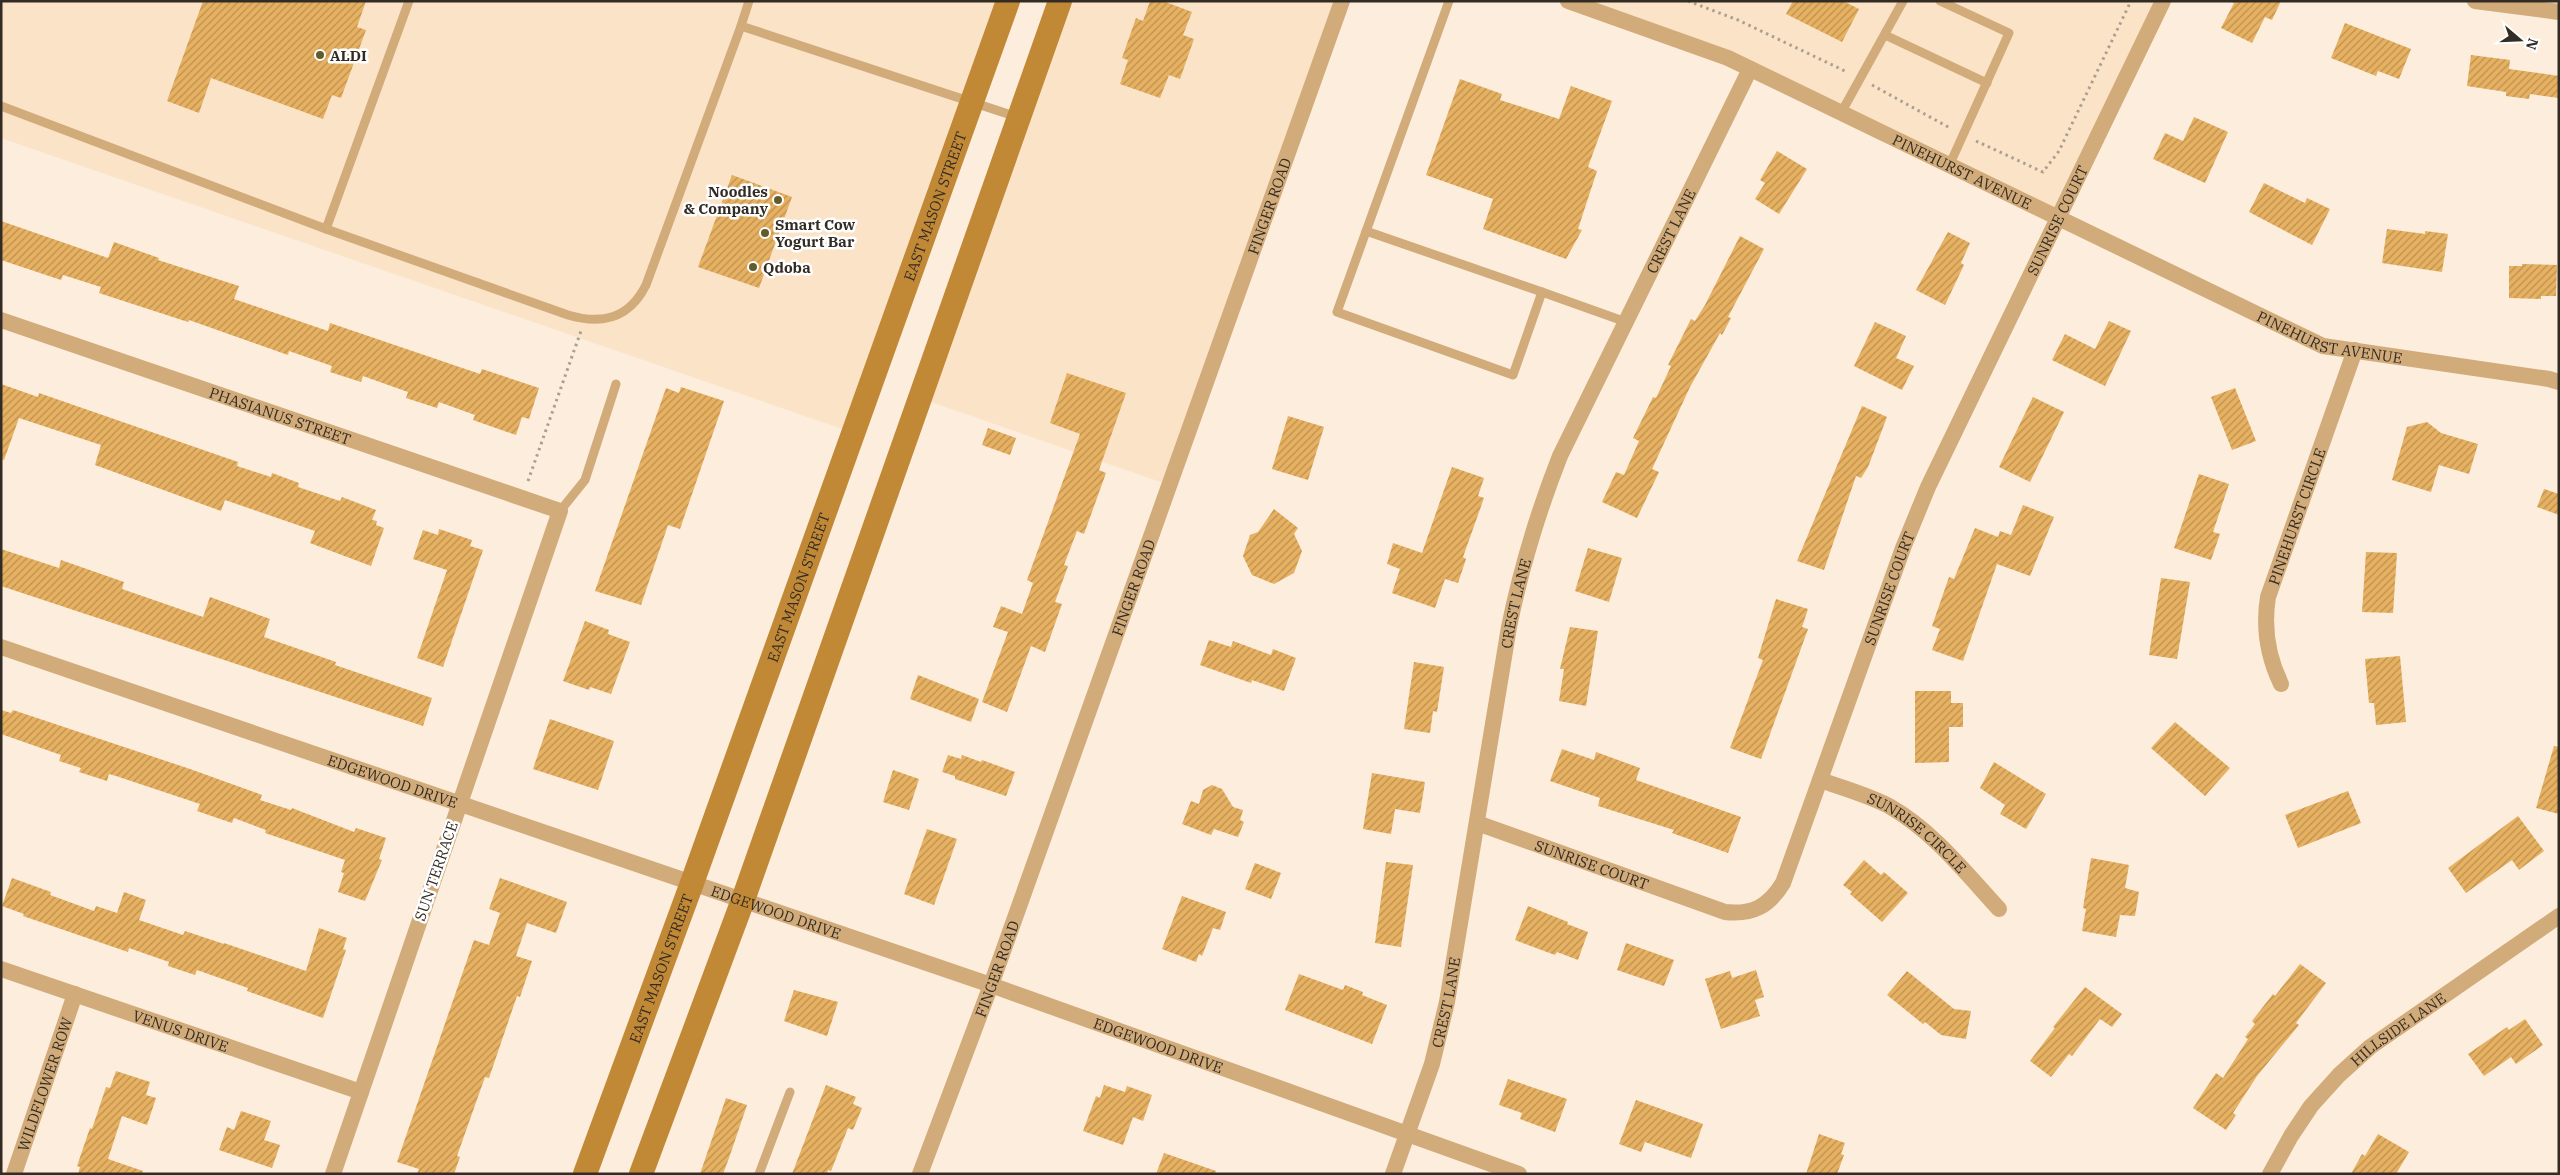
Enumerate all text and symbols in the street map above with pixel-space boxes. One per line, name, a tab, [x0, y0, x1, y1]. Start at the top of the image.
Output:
north arrow	[2495, 15, 2545, 65]
text: N	[2522, 36, 2543, 52]
place label: ALDI	[330, 46, 367, 65]
marker: ALDI	[314, 49, 326, 61]
street label: EAST MASON STREET	[899, 129, 970, 284]
street label: PINEHURST AVENUE	[1890, 130, 2035, 213]
street label: FINGER ROAD	[1243, 155, 1295, 257]
street label: SUNRISE COURT	[2022, 162, 2092, 278]
place label: Noodles & Company	[684, 182, 768, 218]
street label: CREST LANE	[1642, 185, 1699, 276]
marker: Noodles & Company	[772, 194, 784, 206]
place label: Smart Cow Yogurt Bar	[775, 215, 855, 251]
marker: Smart Cow Yogurt Bar	[759, 227, 771, 239]
place label: Qdoba	[763, 258, 811, 277]
marker: Qdoba	[747, 261, 759, 273]
street label: PINEHURST AVENUE	[2254, 306, 2404, 367]
street label: PHASIANUS STREET	[207, 382, 354, 448]
street label: PINEHURST CIRCLE	[2264, 445, 2329, 587]
street label: EAST MASON STREET	[762, 510, 833, 665]
street label: SUNRISE COURT	[1859, 528, 1918, 648]
street label: FINGER ROAD	[1107, 536, 1159, 638]
street label: CREST LANE	[1496, 556, 1535, 650]
street label: EDGEWOOD DRIVE	[325, 750, 460, 812]
street label: SUNRISE CIRCLE	[1865, 788, 1971, 877]
street label: SUN TERRACE	[410, 819, 462, 923]
street label: SUNRISE COURT	[1532, 835, 1652, 893]
street label: EDGEWOOD DRIVE	[709, 881, 844, 943]
street label: EAST MASON STREET	[624, 891, 697, 1046]
street label: FINGER ROAD	[970, 918, 1023, 1020]
street label: CREST LANE	[1427, 956, 1464, 1049]
street label: HILLSIDE LANE	[2346, 988, 2449, 1070]
street label: VENUS DRIVE	[130, 1005, 231, 1056]
street label: EDGEWOOD DRIVE	[1091, 1013, 1226, 1077]
street label: WILDFLOWER ROW	[13, 1014, 76, 1154]

